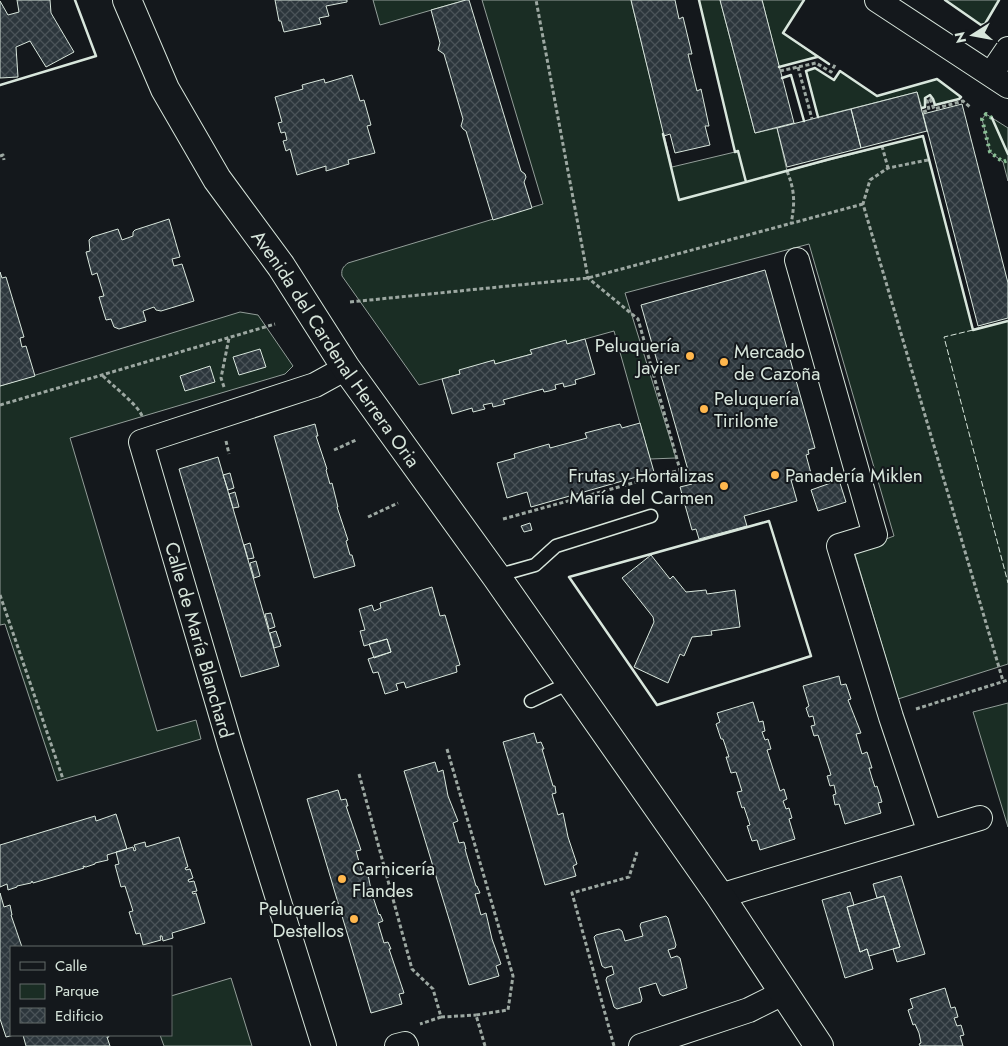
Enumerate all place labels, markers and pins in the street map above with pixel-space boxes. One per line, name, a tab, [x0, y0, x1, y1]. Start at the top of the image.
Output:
place label: Peluquería Javier	[595, 332, 680, 381]
place label: Mercado de Cazoña	[734, 338, 820, 387]
marker: Peluquería Javier	[684, 350, 696, 362]
marker: Mercado de Cazoña	[718, 356, 730, 368]
place label: Peluquería Tirilonte	[714, 385, 799, 434]
marker: Peluquería Tirilonte	[698, 403, 710, 415]
place label: Frutas y Hortalizas María del Carmen	[568, 462, 714, 511]
place label: Panadería Miklen	[785, 462, 923, 489]
marker: Panadería Miklen	[769, 469, 781, 481]
marker: Frutas y Hortalizas María del Carmen	[718, 480, 730, 492]
place label: Carnicería Flandes	[352, 855, 435, 904]
marker: Carnicería Flandes	[336, 873, 348, 885]
place label: Peluquería Destellos	[259, 895, 344, 944]
marker: Peluquería Destellos	[348, 913, 360, 925]

